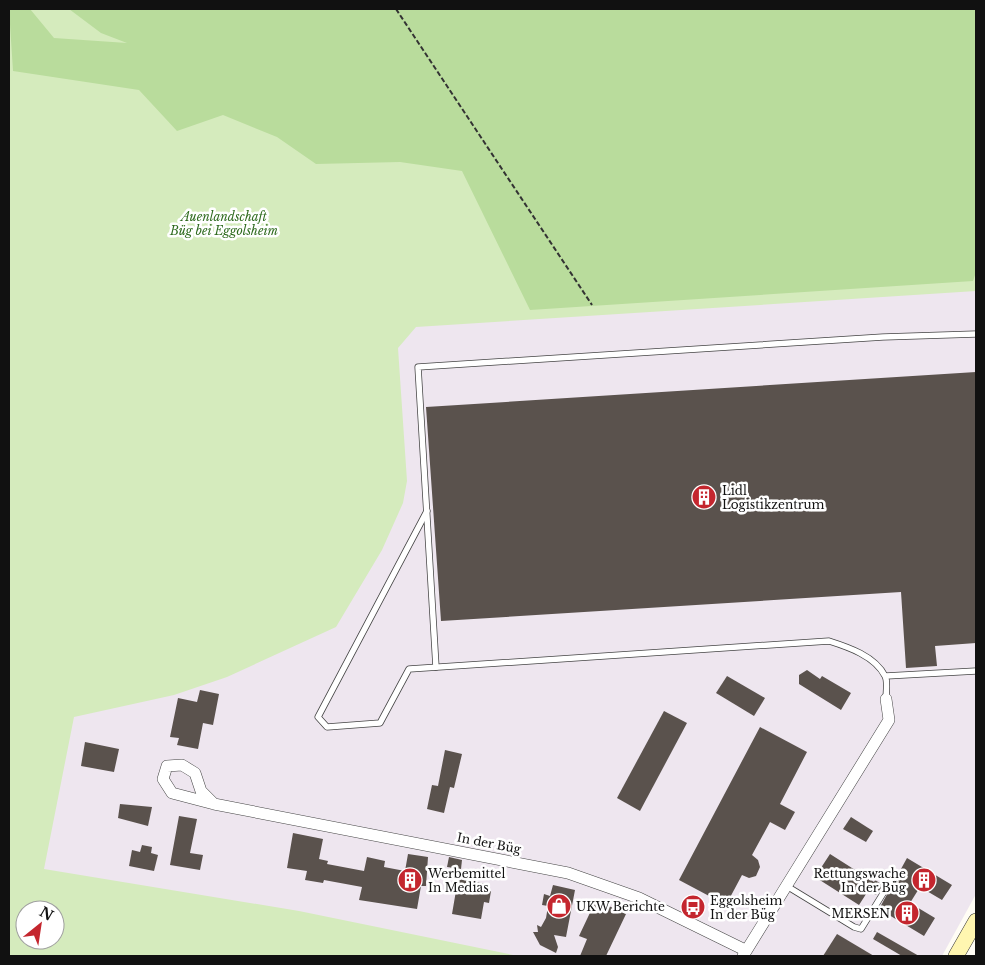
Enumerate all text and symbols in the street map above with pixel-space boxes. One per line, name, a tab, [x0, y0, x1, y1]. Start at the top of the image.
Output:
park label: Auenlandschaft Büg bei Eggolsheim	[169, 209, 279, 238]
place label: Lidl Logistikzentrum	[722, 483, 824, 512]
building icon: Lidl Logistikzentrum	[691, 484, 717, 510]
street label: In der Büg	[456, 829, 523, 857]
place label: Werbemittel In Medias	[427, 866, 505, 895]
place label: Rettungswache In der Büg	[813, 866, 907, 895]
building icon: Werbemittel In Medias	[397, 867, 423, 893]
building icon: Rettungswache In der Büg	[911, 867, 937, 893]
shop icon: UKW Berichte	[546, 893, 572, 919]
place label: Eggolsheim In der Büg	[710, 893, 782, 922]
bus stop icon: Eggolsheim In der Büg	[680, 894, 706, 920]
place label: UKW Berichte	[576, 899, 665, 914]
north arrow	[15, 900, 65, 950]
building icon: MERSEN	[894, 900, 920, 926]
text: N	[36, 903, 57, 925]
place label: MERSEN	[831, 906, 890, 921]

